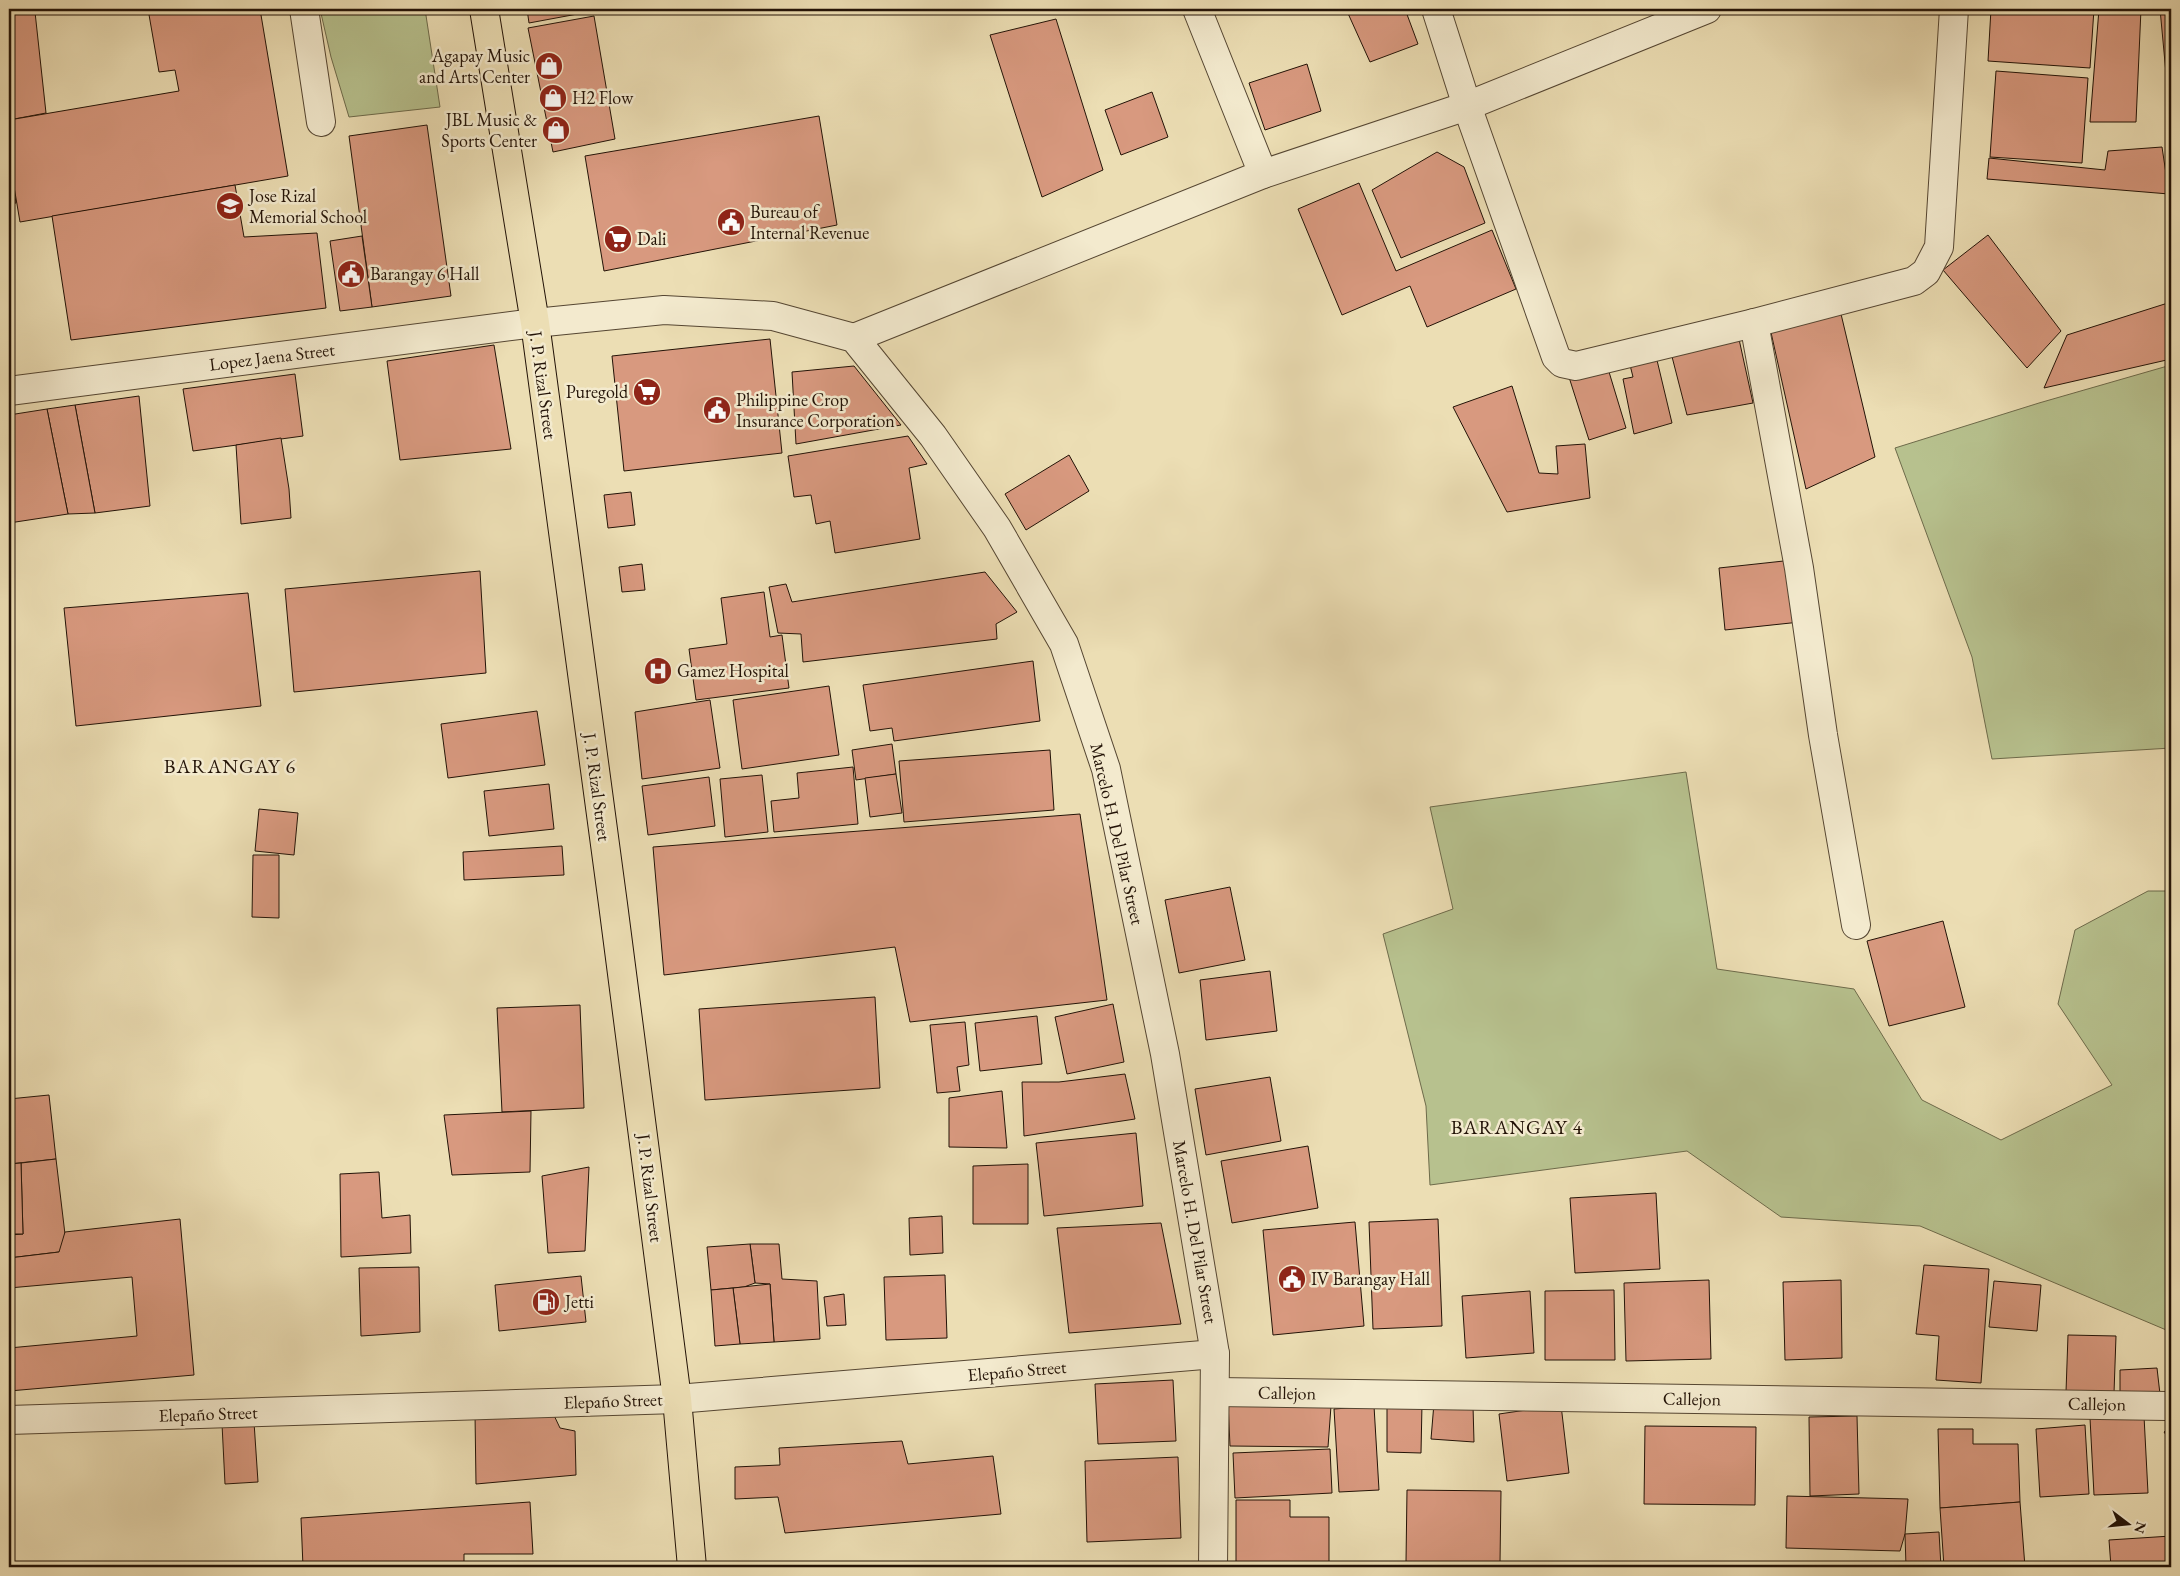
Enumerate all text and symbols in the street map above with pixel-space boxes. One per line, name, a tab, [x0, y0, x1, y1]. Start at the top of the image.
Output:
place label: Agapay Music and Arts Center	[419, 44, 530, 88]
shop icon: Agapay Music and Arts Center	[534, 51, 564, 81]
shop icon: H2 Flow	[538, 83, 568, 113]
place label: H2 Flow	[572, 86, 634, 109]
place label: JBL Music & Sports Center	[441, 108, 537, 152]
shop icon: JBL Music & Sports Center	[541, 115, 571, 145]
place label: Jose Rizal Memorial School	[247, 184, 367, 228]
school or university icon: Jose Rizal Memorial School	[215, 191, 245, 221]
place label: Bureau of Internal Revenue	[750, 200, 869, 244]
public building icon: Bureau of Internal Revenue	[716, 207, 746, 237]
supermarket icon: Dali	[603, 224, 633, 254]
place label: Dali	[637, 227, 667, 250]
public building icon: Barangay 6 Hall	[336, 259, 366, 289]
place label: Barangay 6 Hall	[370, 262, 479, 285]
street label: J. P. Rizal Street	[524, 327, 563, 441]
street label: Lopez Jaena Street	[208, 337, 336, 376]
supermarket icon: Puregold	[632, 377, 662, 407]
place label: Puregold	[566, 380, 629, 403]
place label: Philippine Crop Insurance Corporation	[736, 388, 895, 432]
public building icon: Philippine Crop Insurance Corporation	[702, 395, 732, 425]
hospital icon: Gamez Hospital	[643, 656, 673, 686]
place label: Gamez Hospital	[677, 659, 789, 682]
street label: J. P. Rizal Street	[578, 729, 617, 843]
street label: Marcelo H. Del Pilar Street	[1085, 741, 1150, 927]
district label: BARANGAY 6	[164, 753, 296, 779]
district label: BARANGAY 4	[1451, 1114, 1583, 1140]
street label: J. P. Rizal Street	[632, 1131, 669, 1244]
street label: Marcelo H. Del Pilar Street	[1168, 1138, 1223, 1326]
public building icon: IV Barangay Hall	[1277, 1264, 1307, 1294]
place label: IV Barangay Hall	[1311, 1267, 1430, 1290]
fuel station icon: Jetti	[531, 1287, 561, 1317]
place label: Jetti	[563, 1290, 594, 1313]
street label: Elepaño Street	[967, 1355, 1068, 1386]
street label: Callejon	[1258, 1380, 1317, 1405]
street label: Callejon	[1663, 1386, 1722, 1411]
street label: Elepaño Street	[563, 1387, 663, 1414]
street label: Callejon	[2068, 1391, 2127, 1416]
street label: Elepaño Street	[158, 1400, 258, 1427]
north arrow	[2102, 1498, 2152, 1548]
text: N	[2130, 1520, 2151, 1536]

